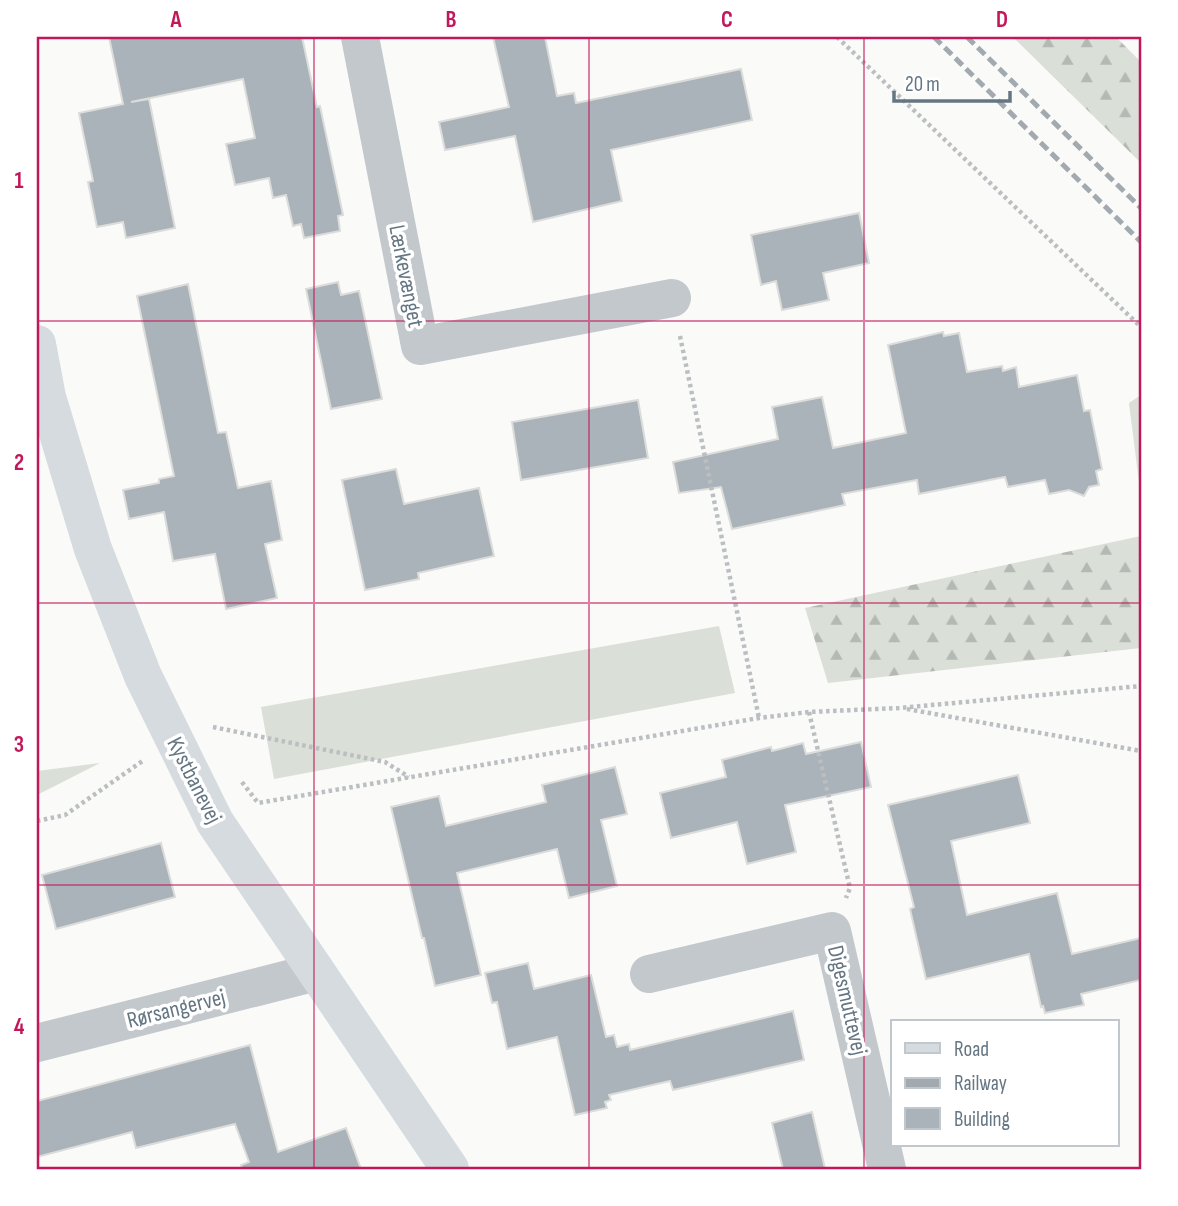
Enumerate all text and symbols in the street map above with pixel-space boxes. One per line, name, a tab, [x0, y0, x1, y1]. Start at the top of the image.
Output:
text: A	[170, 6, 183, 34]
text: B	[446, 6, 457, 34]
text: C	[721, 6, 733, 34]
text: D	[996, 6, 1008, 34]
scale bar	[894, 60, 1010, 104]
text: 20 m	[905, 72, 940, 97]
text: 1	[14, 167, 24, 195]
street label: Lærkevænget	[382, 223, 430, 330]
text: 2	[14, 449, 24, 477]
text: 3	[14, 731, 24, 759]
street label: Kystbanevej	[160, 733, 228, 828]
street label: Digesmuttevej	[821, 943, 873, 1058]
street label: Rørsangervej	[124, 983, 228, 1035]
text: 4	[14, 1013, 25, 1041]
legend	[891, 1020, 1118, 1146]
text: Road	[954, 1037, 989, 1062]
text: Railway	[954, 1071, 1007, 1096]
text: Building	[954, 1107, 1010, 1132]

